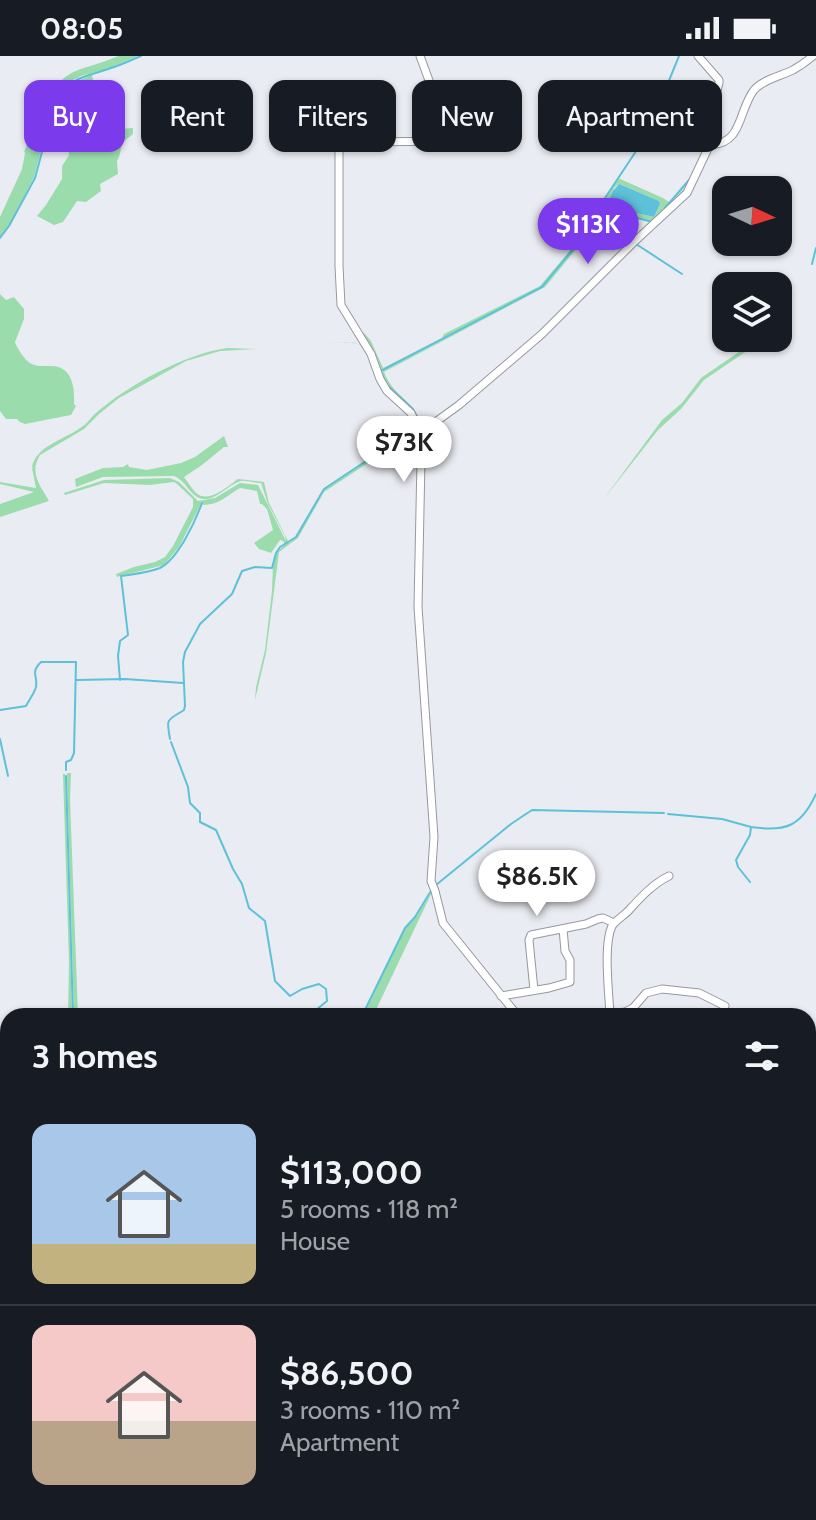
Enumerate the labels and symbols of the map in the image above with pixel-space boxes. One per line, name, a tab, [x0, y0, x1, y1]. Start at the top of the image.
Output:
north arrow	[712, 176, 792, 256]
pin: $113K	[532, 198, 644, 266]
pin: $73K	[357, 416, 451, 484]
pin: $86.5K	[472, 850, 602, 918]

